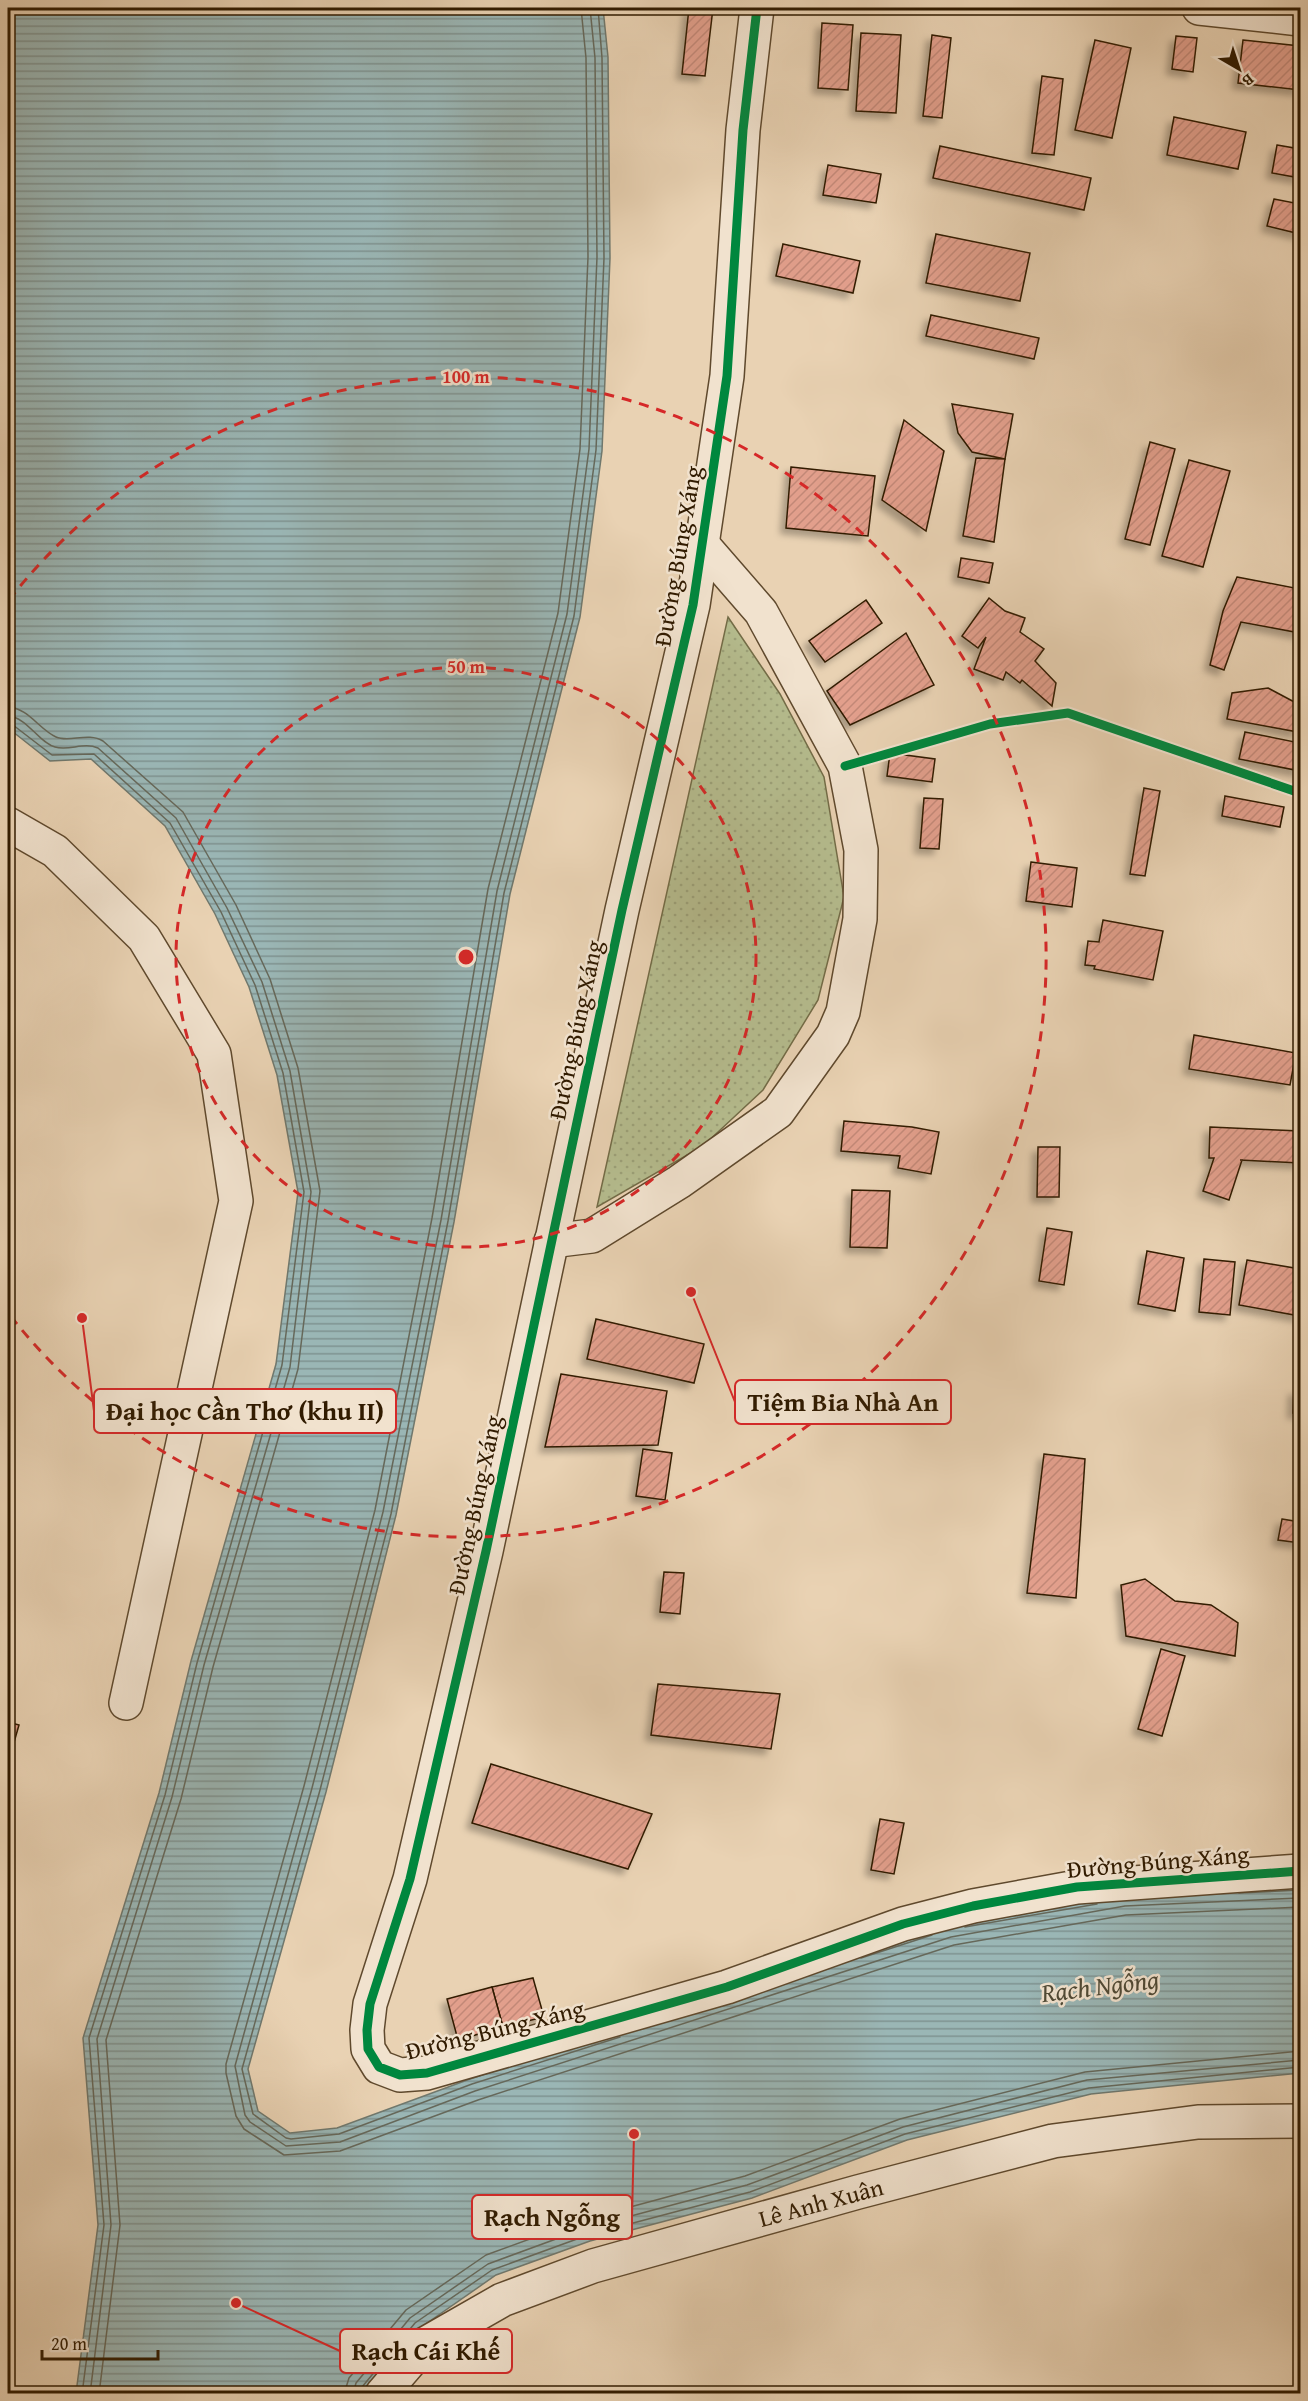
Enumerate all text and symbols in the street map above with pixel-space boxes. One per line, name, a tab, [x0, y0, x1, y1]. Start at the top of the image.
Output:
north arrow	[1209, 39, 1269, 99]
text: B	[1237, 68, 1260, 93]
text: 100 m	[442, 363, 490, 390]
street label: Đường Búng Xáng	[644, 463, 711, 649]
text: 50 m	[447, 653, 486, 680]
street label: Đường Búng Xáng	[539, 937, 612, 1123]
centre of rings	[456, 947, 476, 967]
callout: Tiệm Bia Nhà An	[735, 1380, 951, 1424]
text: Tiệm Bia Nhà An	[747, 1382, 939, 1421]
callout: Đại học Cần Thơ (khu II)	[94, 1389, 396, 1433]
text: Đại học Cần Thơ (khu II)	[106, 1391, 384, 1430]
street label: Đường Búng Xáng	[438, 1412, 511, 1598]
street label: Đường Búng Xáng	[1065, 1836, 1251, 1887]
water label: Rạch Ngỗng	[1038, 1959, 1161, 2012]
street label: Đường Búng Xáng	[402, 1990, 588, 2069]
street label: Lê Anh Xuân	[755, 2169, 888, 2236]
callout: Rạch Ngỗng	[472, 2195, 632, 2239]
text: Rạch Ngỗng	[484, 2197, 620, 2236]
scale bar	[42, 2323, 158, 2361]
callout: Rạch Cái Khế	[340, 2329, 512, 2373]
text: 20 m	[51, 2330, 87, 2357]
text: Rạch Cái Khế	[352, 2331, 500, 2370]

